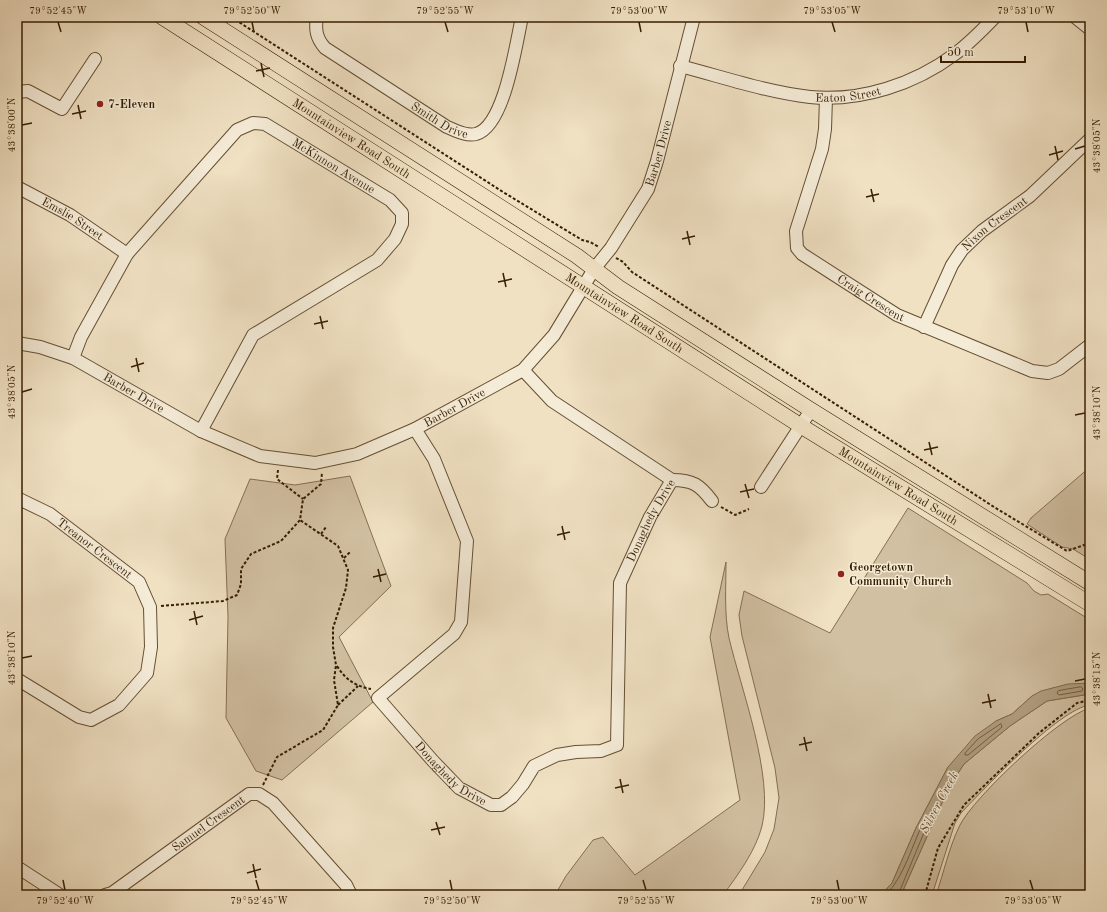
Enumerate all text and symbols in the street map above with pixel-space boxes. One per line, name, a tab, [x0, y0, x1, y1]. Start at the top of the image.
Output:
text: 79°52'45"W	[29, 6, 87, 16]
text: 79°52'50"W	[223, 6, 281, 16]
text: 79°52'55"W	[416, 6, 474, 16]
text: 79°53'00"W	[610, 6, 668, 16]
text: 79°53'05"W	[803, 6, 861, 16]
text: 79°53'10"W	[997, 6, 1055, 16]
scale bar	[941, 38, 1025, 64]
text: 50 m	[947, 46, 974, 59]
street label: Eaton Street	[815, 86, 882, 105]
text: 43°38'00"N	[7, 97, 17, 152]
street label: Mountainview Road South	[290, 97, 412, 181]
marker: 7-Eleven	[95, 99, 105, 109]
place label: 7-Eleven	[108, 99, 155, 111]
street label: Smith Drive	[409, 100, 469, 141]
text: 43°38'05"N	[1092, 118, 1102, 173]
street label: Barber Drive	[644, 119, 674, 188]
street label: McKinnon Avenue	[290, 137, 377, 197]
street label: Nixon Crescent	[960, 195, 1030, 254]
street label: Emslie Street	[39, 196, 105, 243]
street label: Mountainview Road South	[563, 272, 685, 356]
street label: Craig Crescent	[835, 273, 906, 324]
text: 43°38'05"N	[7, 364, 17, 419]
street label: Barber Drive	[101, 371, 166, 416]
text: 43°38'10"N	[1092, 385, 1102, 440]
street label: Barber Drive	[422, 387, 488, 430]
street label: Mountainview Road South	[836, 446, 960, 528]
street label: Donaghedy Drive	[625, 477, 678, 564]
street label: Treanor Crescent	[54, 517, 134, 581]
place label: Georgetown Community Church	[849, 562, 952, 588]
marker: Georgetown Community Church	[836, 569, 846, 579]
text: 43°38'10"N	[7, 630, 17, 685]
text: 43°38'15"N	[1092, 651, 1102, 706]
street label: Donaghedy Drive	[412, 740, 488, 809]
water label: Silver Creek	[918, 770, 961, 836]
street label: Samuel Crescent	[170, 794, 247, 855]
text: 79°52'40"W	[36, 896, 94, 906]
text: 79°52'45"W	[230, 896, 288, 906]
text: 79°52'50"W	[423, 896, 481, 906]
text: 79°52'55"W	[617, 896, 675, 906]
text: 79°53'00"W	[810, 896, 868, 906]
text: 79°53'05"W	[1004, 896, 1062, 906]

